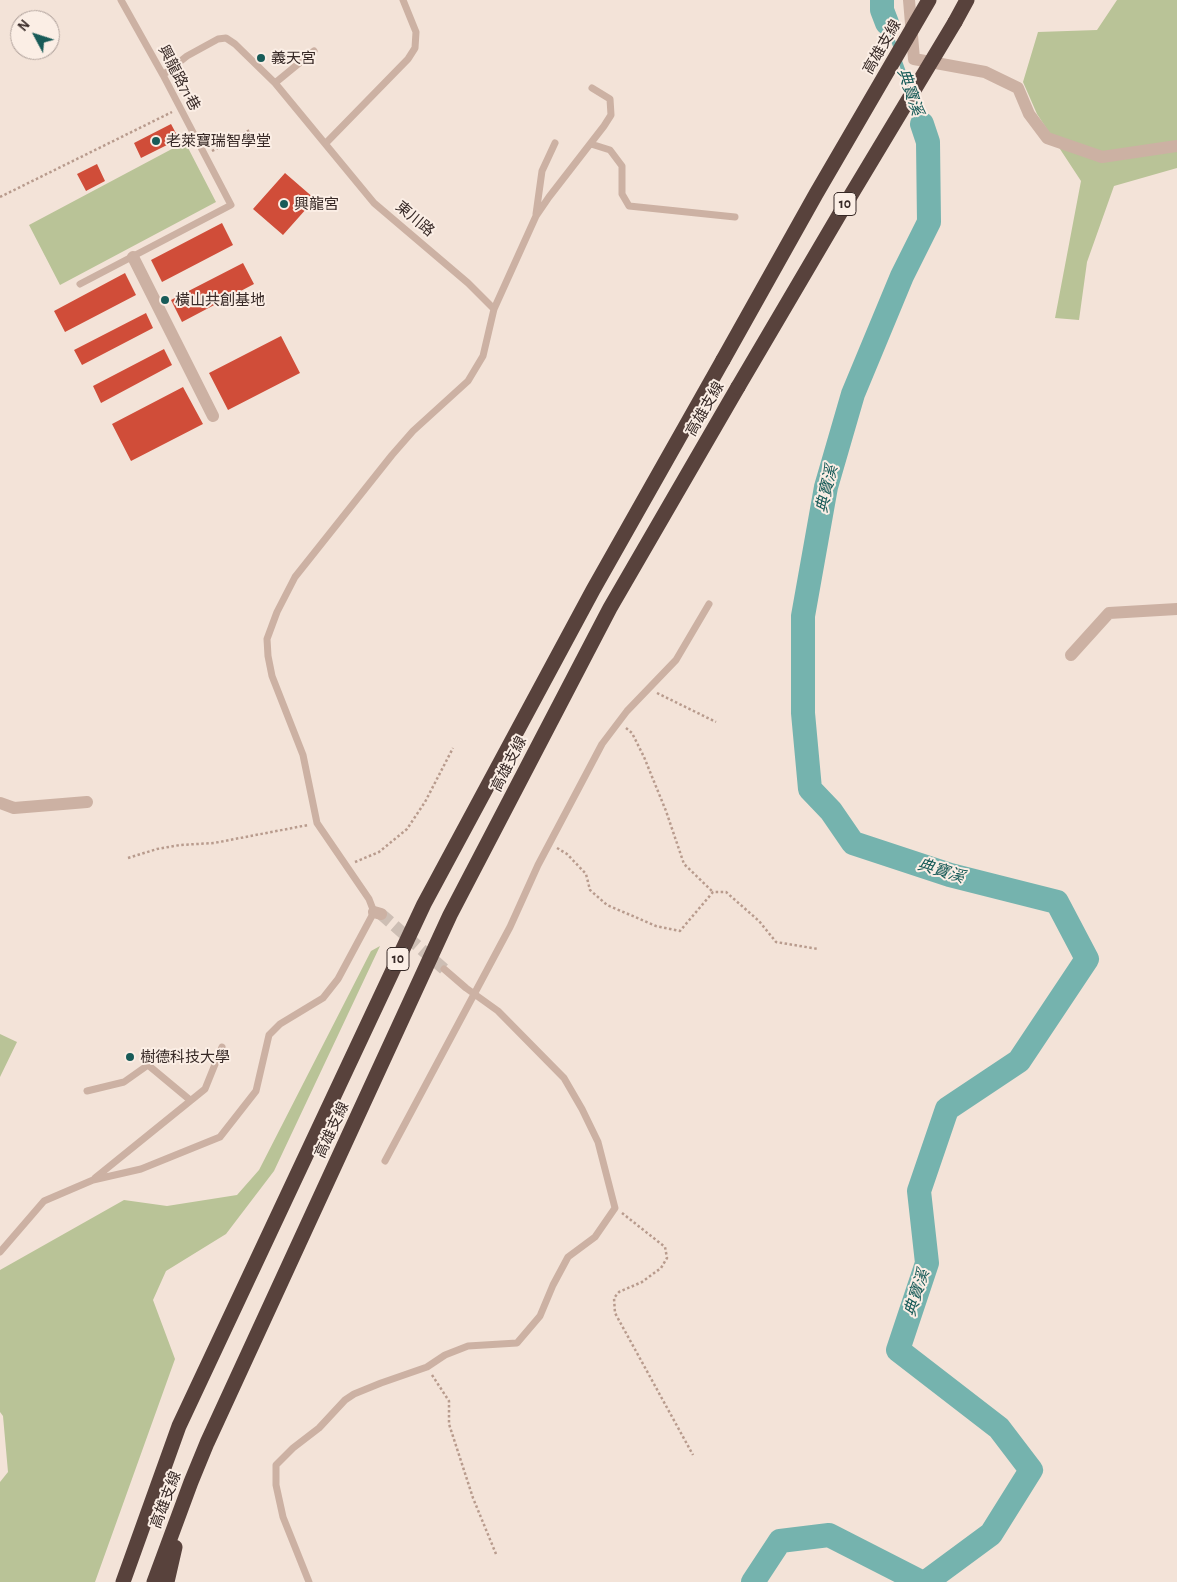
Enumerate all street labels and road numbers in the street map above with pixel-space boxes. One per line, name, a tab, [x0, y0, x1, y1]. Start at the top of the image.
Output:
street label: 高雄支線	[859, 17, 905, 77]
street label: 興龍路71巷	[154, 42, 204, 114]
road number: 10	[834, 192, 856, 215]
street label: 東川路	[392, 198, 438, 240]
street label: 高雄支線	[682, 379, 728, 439]
street label: 高雄支線	[487, 733, 531, 795]
road number: 10	[387, 948, 409, 971]
street label: 高雄支線	[311, 1099, 353, 1161]
street label: 高雄支線	[147, 1469, 185, 1531]

